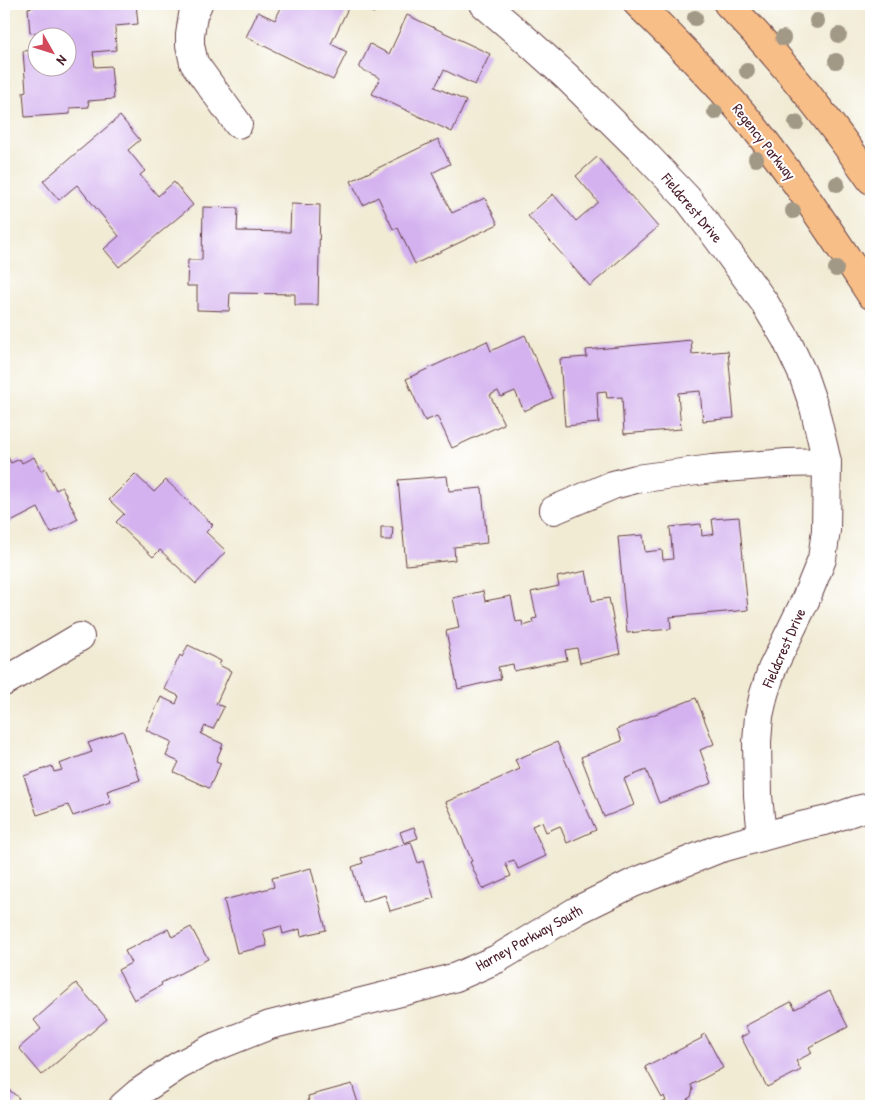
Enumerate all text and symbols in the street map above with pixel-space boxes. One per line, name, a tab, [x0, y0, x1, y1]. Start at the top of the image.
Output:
north arrow	[28, 28, 78, 78]
text: N	[52, 52, 72, 70]
street label: Regency Parkway	[728, 99, 801, 184]
street label: Fieldcrest Drive	[656, 168, 728, 247]
street label: Fieldcrest Drive	[756, 605, 810, 692]
street label: Harney Parkway South	[471, 899, 586, 976]

